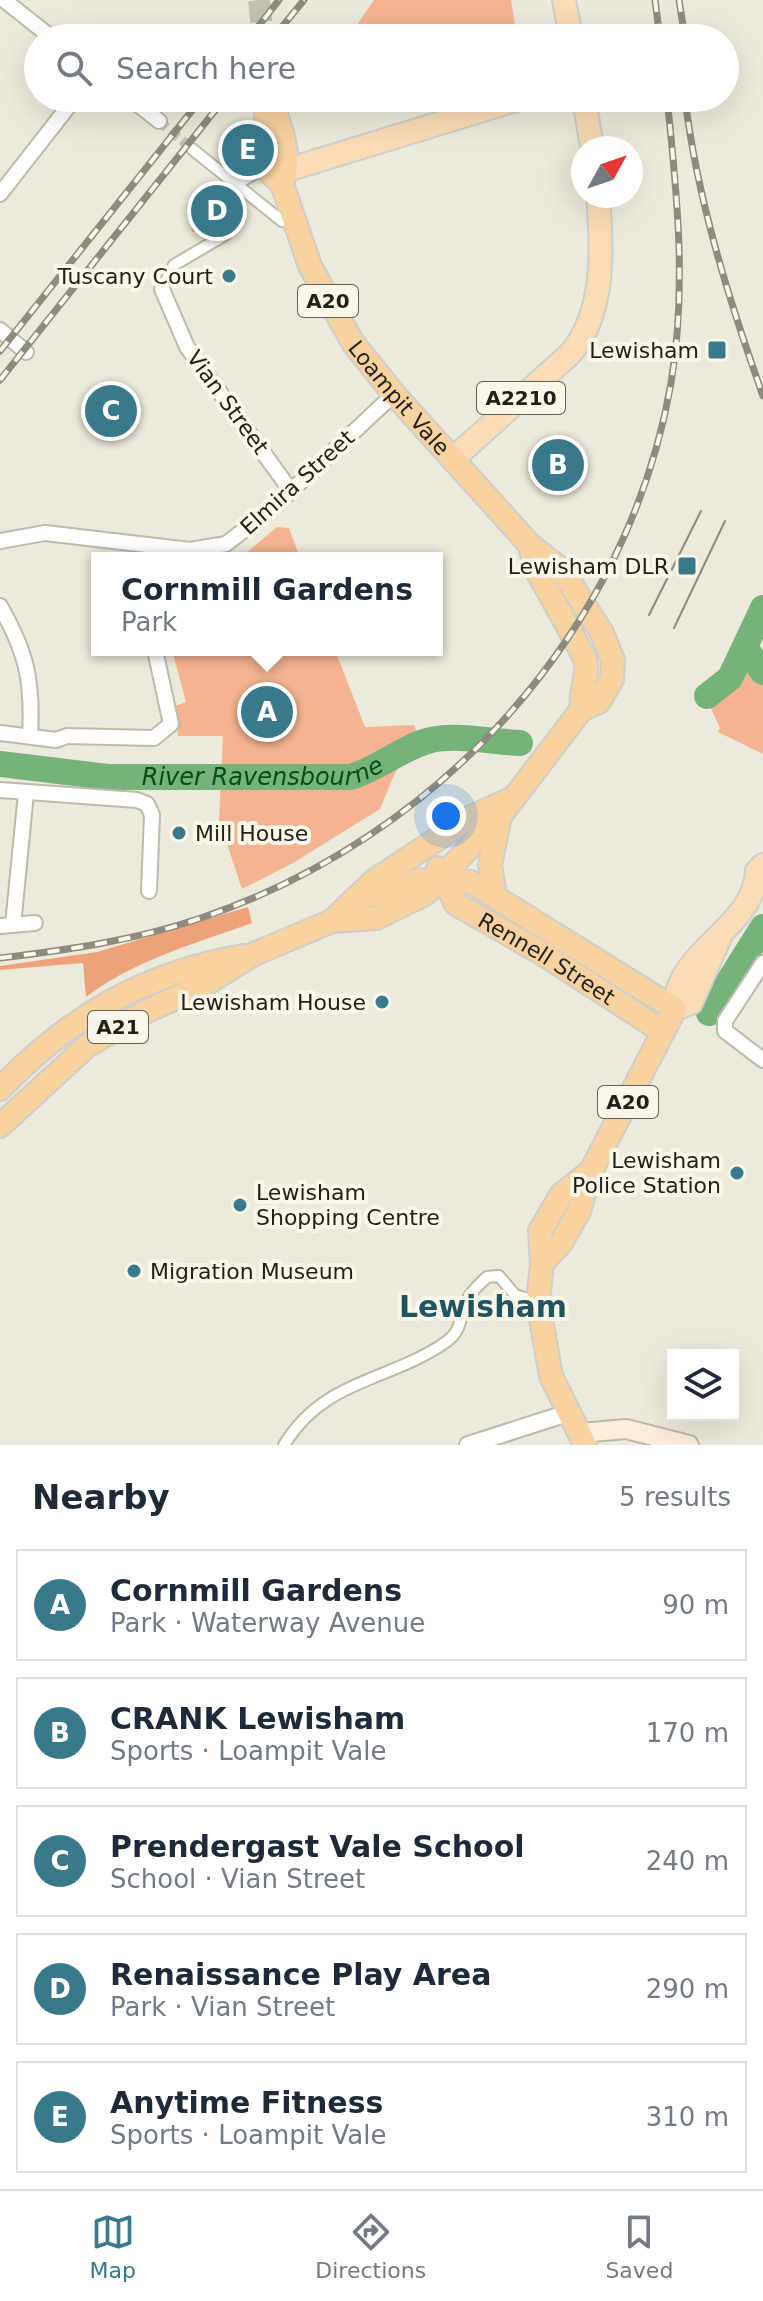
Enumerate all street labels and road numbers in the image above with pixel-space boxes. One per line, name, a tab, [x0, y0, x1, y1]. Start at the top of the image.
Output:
road number: A20	[298, 285, 358, 317]
street label: Loampit Vale	[343, 336, 455, 460]
street label: Vian Street	[182, 346, 274, 459]
road number: A2210	[477, 382, 565, 414]
street label: Elmira Street	[235, 425, 359, 540]
street label: Rennell Street	[474, 908, 620, 1010]
road number: A21	[88, 1011, 148, 1043]
road number: A20	[598, 1086, 658, 1118]

